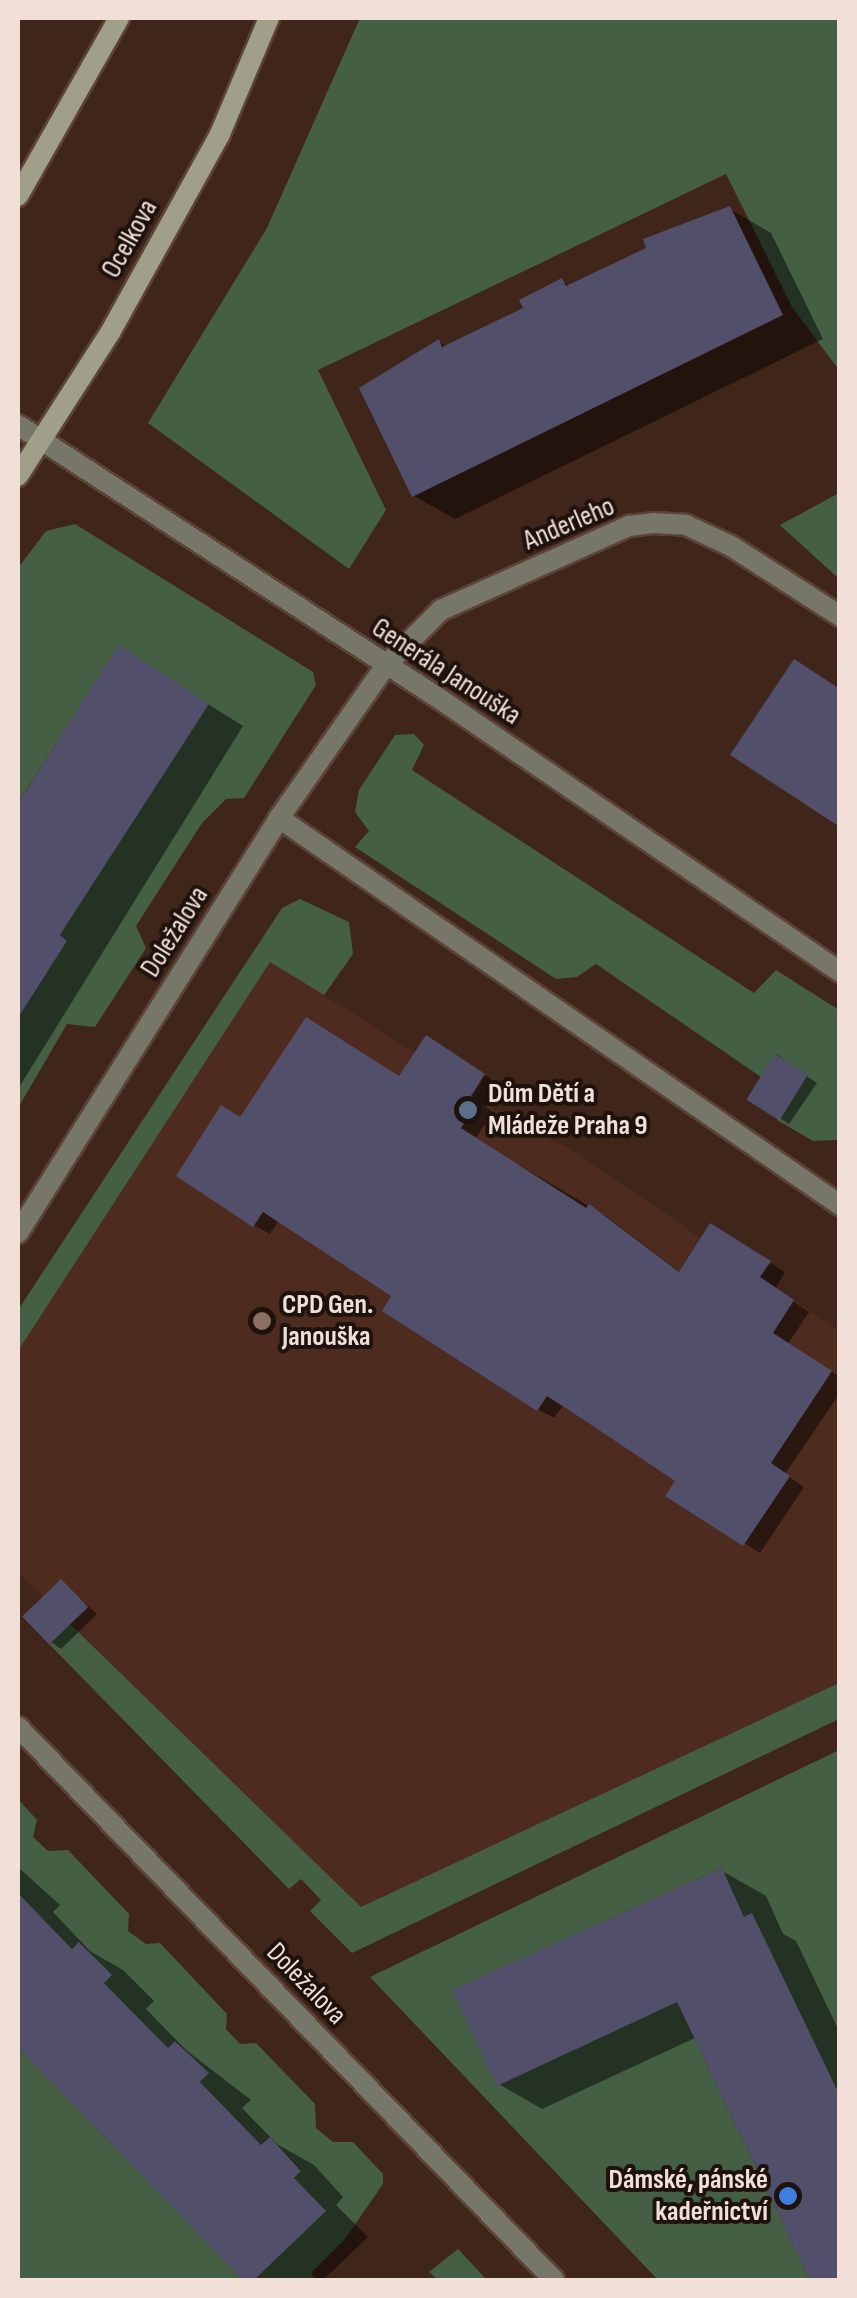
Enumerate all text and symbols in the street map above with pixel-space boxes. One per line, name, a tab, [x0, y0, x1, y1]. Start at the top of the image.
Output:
street label: Ocelkova	[95, 194, 165, 284]
street label: Anderleho	[518, 490, 620, 558]
street label: Generála Janouška	[365, 611, 527, 733]
street label: Doležalova	[134, 880, 216, 984]
place label: Dům Dětí a Mládeže Praha 9	[488, 1077, 648, 1143]
marker: Dům Dětí a Mládeže Praha 9	[457, 1099, 479, 1121]
place label: CPD Gen. Janouška	[282, 1288, 373, 1354]
marker: CPD Gen. Janouška	[251, 1310, 273, 1332]
street label: Doležalova	[259, 1936, 353, 2032]
place label: Dámské, pánské kadeřnictví	[609, 2163, 768, 2229]
marker: Dámské, pánské kadeřnictví	[777, 2185, 799, 2207]

